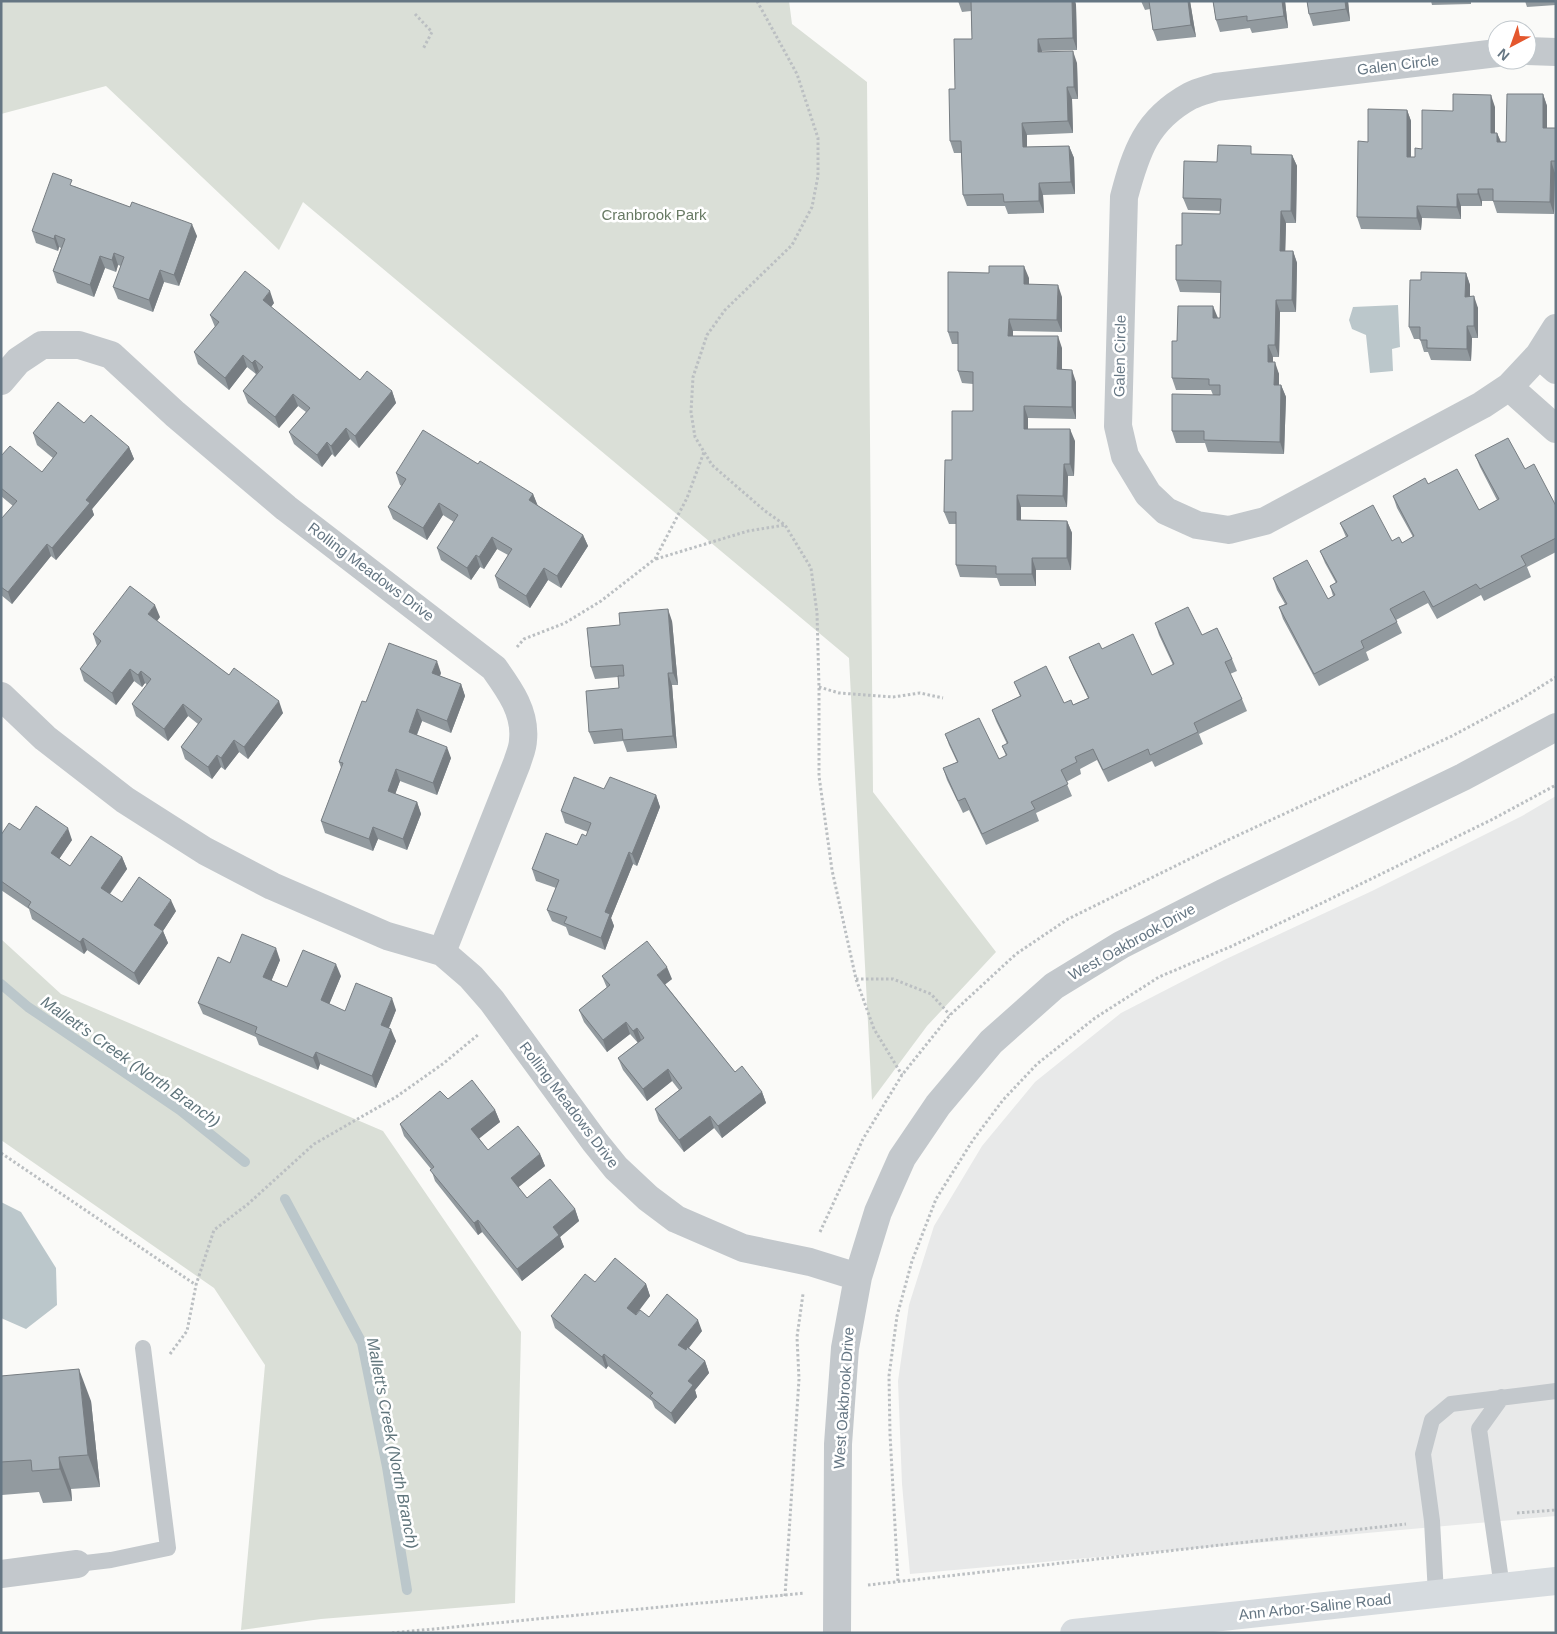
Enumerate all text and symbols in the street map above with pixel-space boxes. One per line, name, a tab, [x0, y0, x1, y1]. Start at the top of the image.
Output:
north arrow	[1487, 20, 1537, 70]
text: N	[1494, 45, 1513, 64]
street label: Galen Circle	[1356, 51, 1440, 78]
park label: Cranbrook Park	[601, 206, 707, 223]
street label: Galen Circle	[1110, 315, 1129, 397]
street label: Rolling Meadows Drive	[305, 519, 438, 625]
street label: West Oakbrook Drive	[1065, 900, 1198, 983]
water label: Mallett's Creek (North Branch)	[38, 993, 224, 1130]
street label: Rolling Meadows Drive	[516, 1038, 622, 1171]
street label: West Oakbrook Drive	[830, 1326, 857, 1470]
water label: Mallett's Creek (North Branch)	[364, 1336, 421, 1550]
street label: Ann Arbor-Saline Road	[1238, 1590, 1392, 1623]

